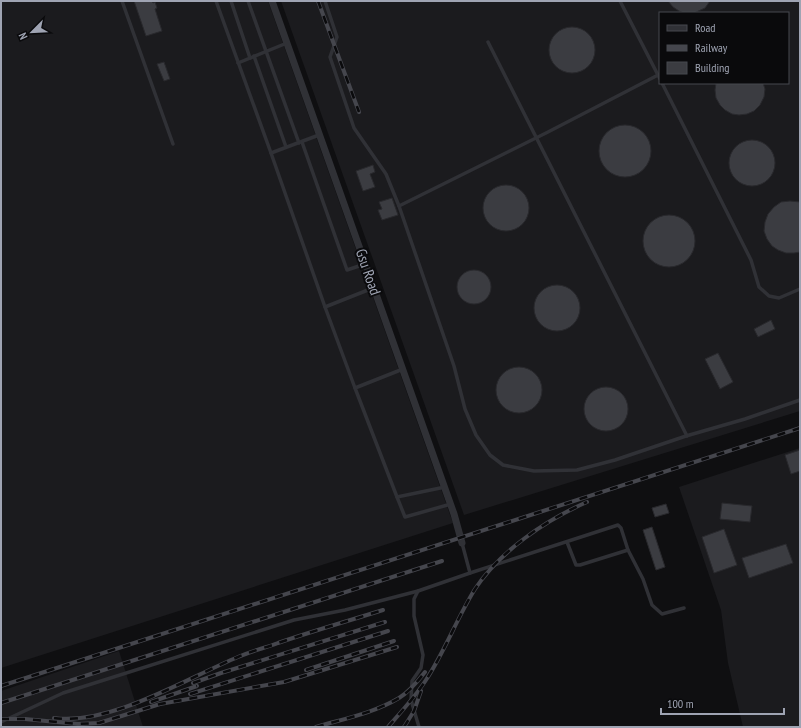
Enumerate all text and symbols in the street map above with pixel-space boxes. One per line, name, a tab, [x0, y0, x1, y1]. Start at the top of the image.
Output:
north arrow	[12, 12, 52, 52]
legend	[659, 12, 789, 84]
text: Road	[695, 20, 715, 35]
text: N	[15, 30, 30, 42]
text: Railway	[695, 40, 728, 55]
text: Building	[695, 60, 730, 75]
street label: Gsu Road	[352, 246, 385, 297]
scale bar	[661, 690, 784, 716]
text: 100 m	[667, 696, 694, 711]

